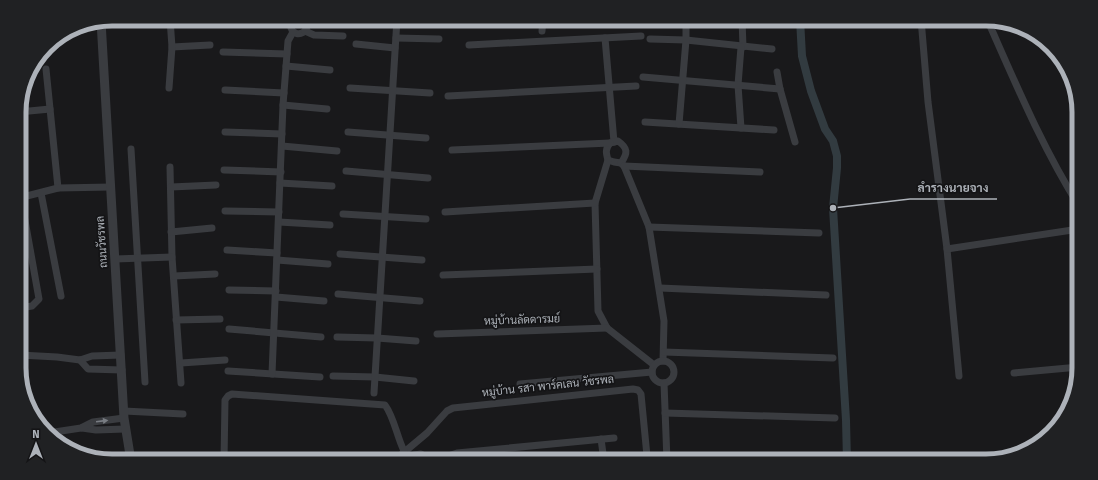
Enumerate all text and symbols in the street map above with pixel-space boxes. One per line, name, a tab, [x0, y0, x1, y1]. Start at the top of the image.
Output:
callout: ลำรางนายจาง	[910, 175, 997, 199]
text: ลำรางนายจาง	[918, 181, 989, 195]
street label: ถนนวัชรพล	[93, 215, 110, 269]
street label: หมู่บ้านลัดดารมย์	[484, 310, 560, 329]
street label: หมู่บ้าน รสา พาร์คเลน วัชรพล	[481, 371, 615, 400]
one-way arrow	[96, 418, 108, 424]
north arrow	[16, 424, 56, 464]
text: N	[32, 428, 40, 441]

